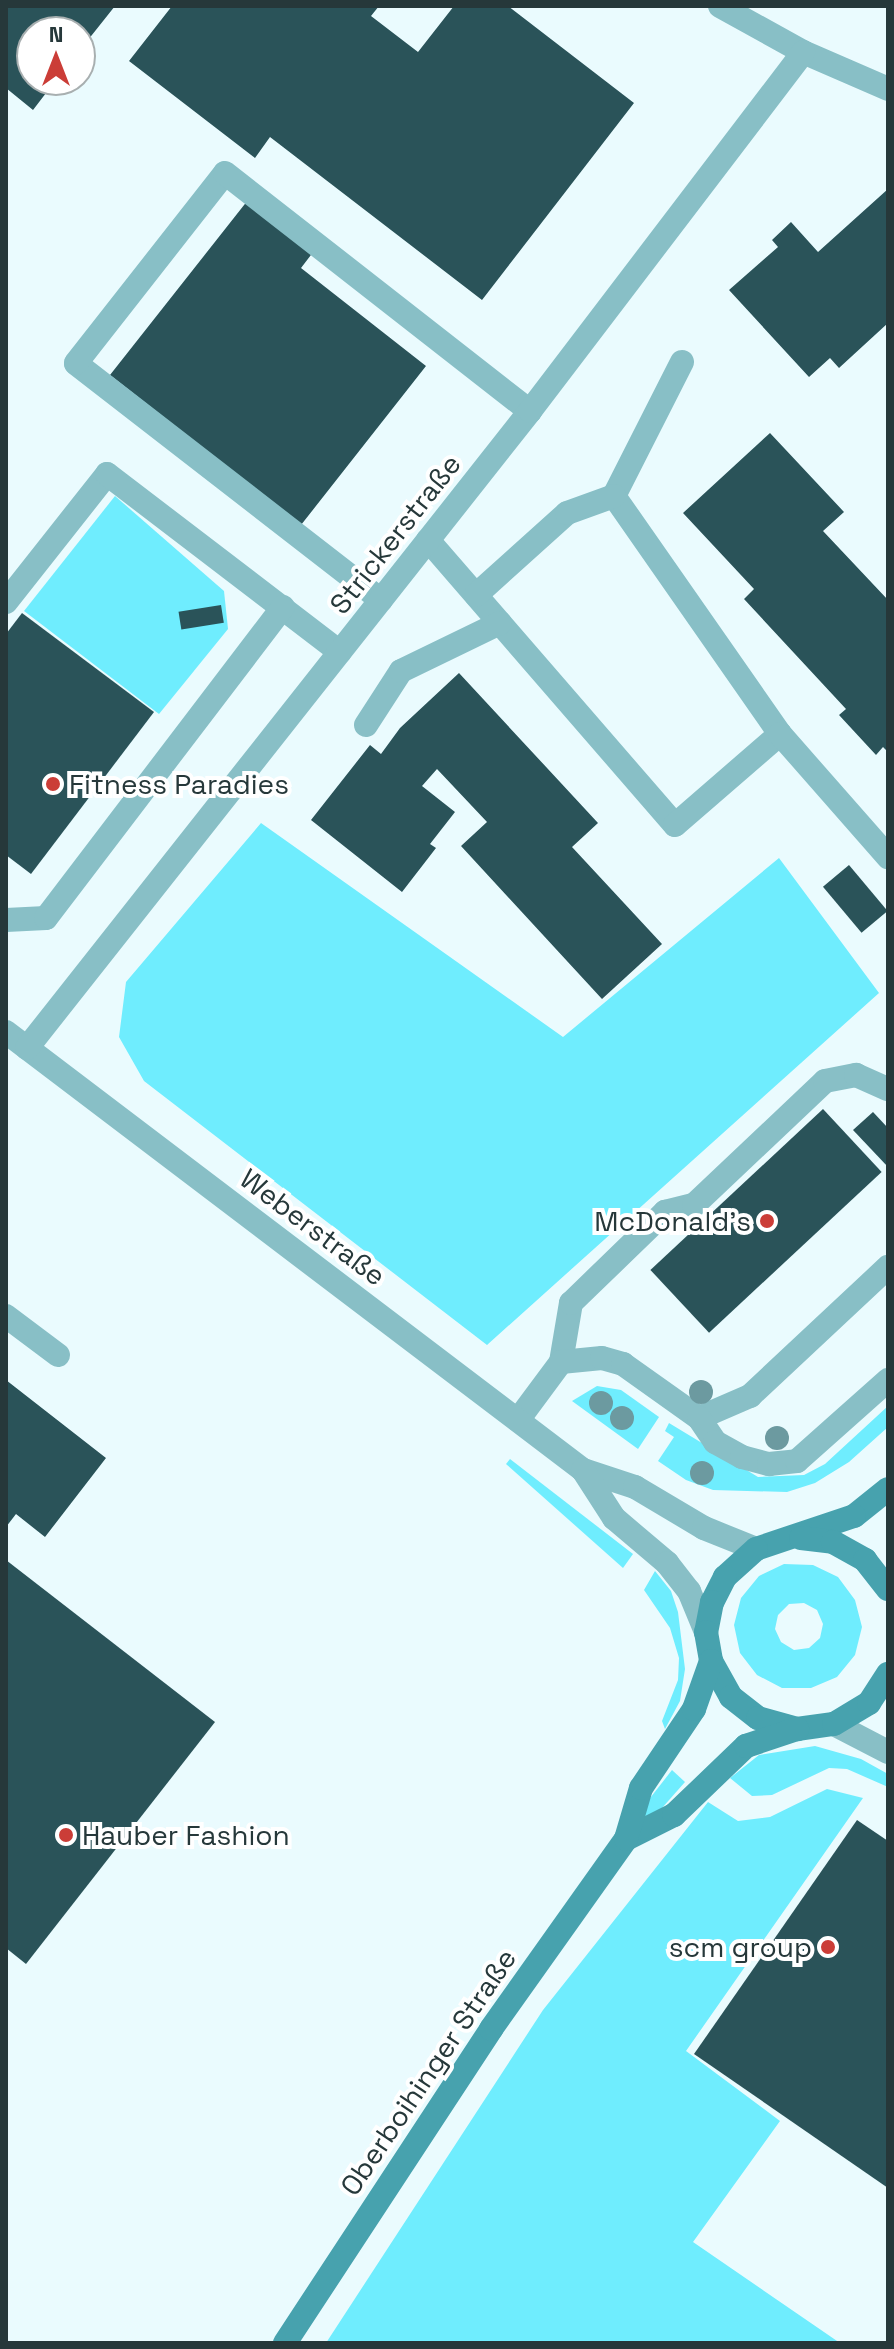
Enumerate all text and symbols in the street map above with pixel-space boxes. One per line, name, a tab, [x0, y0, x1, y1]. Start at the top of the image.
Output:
north arrow	[16, 16, 96, 96]
text: N	[49, 20, 63, 48]
street label: Strickerstraße	[322, 448, 468, 620]
place label: Fitness Paradies	[69, 767, 289, 801]
marker: Fitness Paradies	[44, 775, 62, 793]
street label: Weberstraße	[234, 1161, 392, 1293]
place label: McDonald's	[594, 1204, 751, 1238]
marker: McDonald's	[758, 1212, 776, 1230]
place label: Hauber Fashion	[82, 1818, 290, 1852]
marker: Hauber Fashion	[57, 1826, 75, 1844]
place label: scm group	[669, 1930, 812, 1964]
marker: scm group	[819, 1938, 837, 1956]
street label: Oberboihinger Straße	[333, 1942, 523, 2202]

